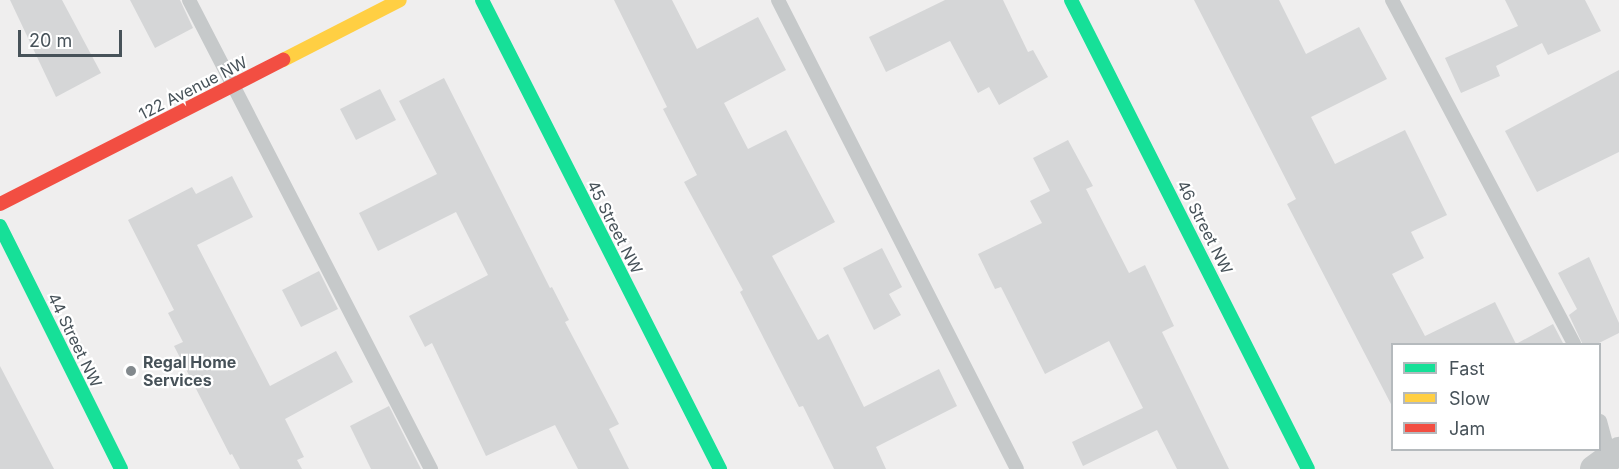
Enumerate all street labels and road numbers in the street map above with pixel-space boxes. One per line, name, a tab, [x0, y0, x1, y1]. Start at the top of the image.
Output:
street label: 122 Avenue NW	[136, 52, 250, 124]
street label: 45 Street NW	[583, 177, 647, 277]
street label: 46 Street NW	[1173, 177, 1237, 277]
street label: 44 Street NW	[44, 290, 106, 390]

